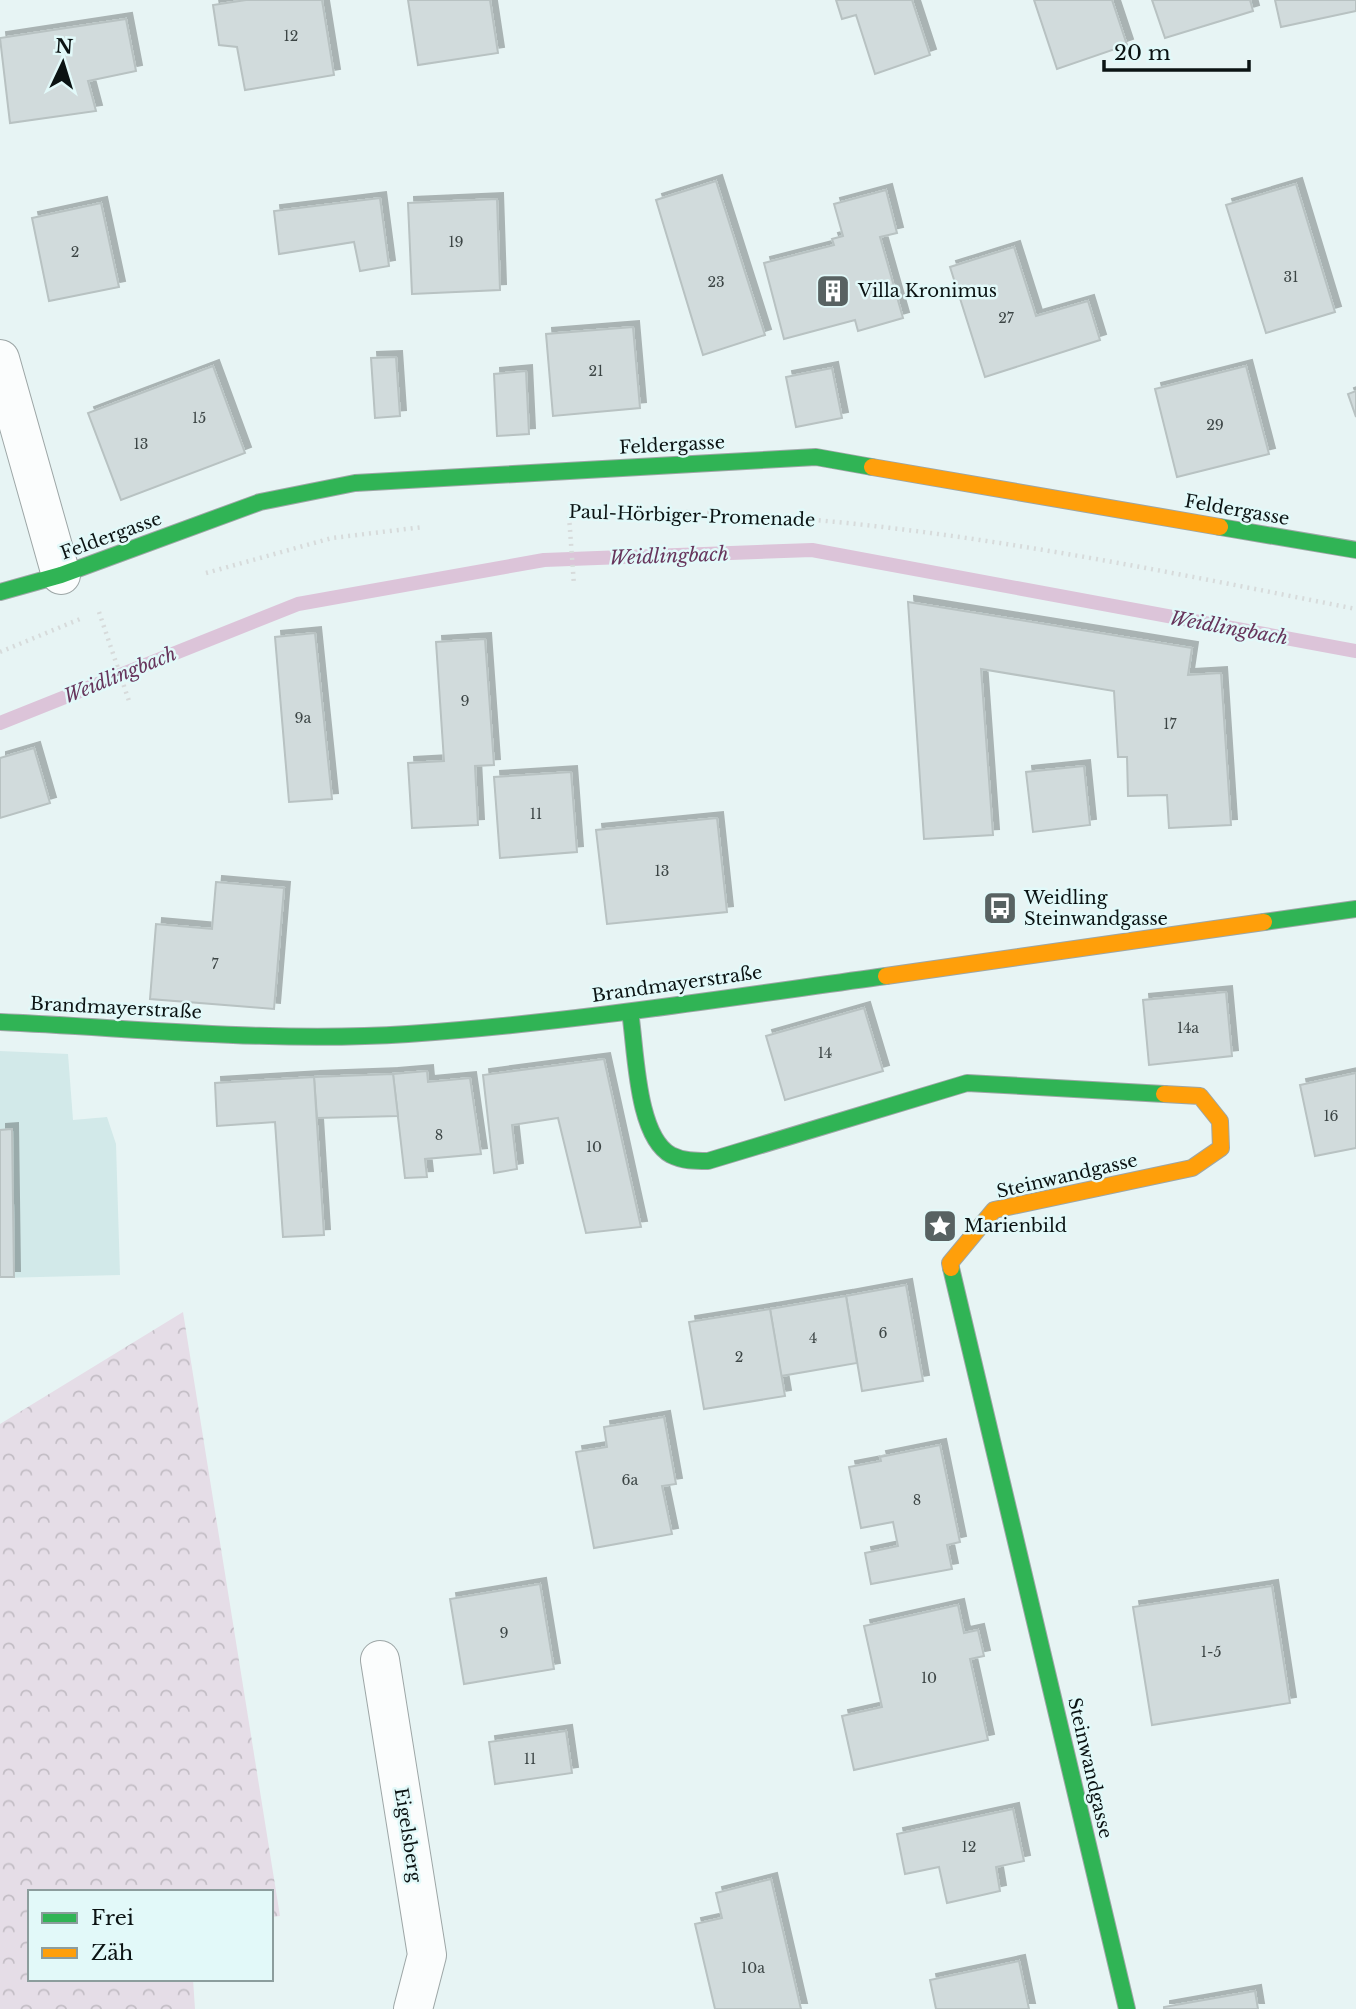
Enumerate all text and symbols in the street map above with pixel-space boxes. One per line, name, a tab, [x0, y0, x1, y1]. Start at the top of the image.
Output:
house number: 12	[284, 27, 298, 45]
north arrow	[28, 28, 98, 98]
scale bar	[1104, 28, 1249, 72]
text: N	[54, 34, 74, 59]
text: 20 m	[1114, 40, 1171, 66]
house number: 19	[448, 233, 464, 251]
house number: 2	[71, 243, 79, 261]
house number: 31	[1284, 268, 1298, 286]
building icon: Villa Kronimus	[814, 272, 852, 310]
house number: 23	[707, 273, 725, 291]
place label: Villa Kronimus	[857, 280, 997, 302]
house number: 27	[998, 309, 1015, 327]
house number: 21	[589, 362, 603, 380]
house number: 15	[192, 409, 206, 427]
house number: 29	[1206, 416, 1224, 434]
street label: Feldergasse	[619, 431, 725, 459]
house number: 13	[134, 435, 148, 453]
street label: Feldergasse	[1183, 490, 1291, 530]
street label: Paul-Hörbiger-Promenade	[568, 501, 816, 531]
street label: Feldergasse	[57, 508, 165, 564]
water label: Weidlingbach	[609, 542, 729, 570]
water label: Weidlingbach	[1168, 606, 1290, 650]
water label: Weidlingbach	[60, 642, 180, 708]
house number: 9	[460, 692, 470, 710]
house number: 9a	[295, 709, 312, 727]
house number: 17	[1163, 715, 1178, 733]
house number: 11	[530, 805, 542, 823]
house number: 13	[655, 862, 669, 880]
place label: Weidling Steinwandgasse	[1023, 887, 1168, 930]
bus stop icon: Weidling Steinwandgasse	[981, 889, 1019, 927]
house number: 7	[211, 955, 219, 973]
street label: Brandmayerstraße	[590, 961, 764, 1007]
street label: Brandmayerstraße	[30, 993, 202, 1023]
house number: 14a	[1177, 1019, 1199, 1037]
house number: 14	[818, 1044, 832, 1062]
house number: 16	[1323, 1107, 1339, 1125]
house number: 8	[435, 1126, 443, 1144]
house number: 10	[586, 1138, 602, 1156]
street label: Steinwandgasse	[994, 1149, 1140, 1203]
place icon: Marienbild	[921, 1207, 959, 1245]
place label: Marienbild	[964, 1215, 1067, 1237]
house number: 6	[878, 1324, 888, 1342]
house number: 4	[809, 1329, 817, 1347]
house number: 2	[735, 1348, 743, 1366]
house number: 6a	[622, 1471, 639, 1489]
house number: 8	[913, 1491, 921, 1509]
house number: 9	[499, 1624, 509, 1642]
house number: 1-5	[1201, 1643, 1221, 1661]
house number: 10	[921, 1669, 937, 1687]
street label: Steinwandgasse	[1063, 1695, 1117, 1841]
house number: 11	[524, 1750, 536, 1768]
street label: Eigelsberg	[390, 1786, 426, 1884]
house number: 12	[962, 1838, 976, 1856]
legend	[28, 1890, 273, 1981]
text: Frei	[91, 1905, 134, 1931]
text: Zäh	[91, 1940, 133, 1966]
house number: 10a	[741, 1959, 765, 1977]

